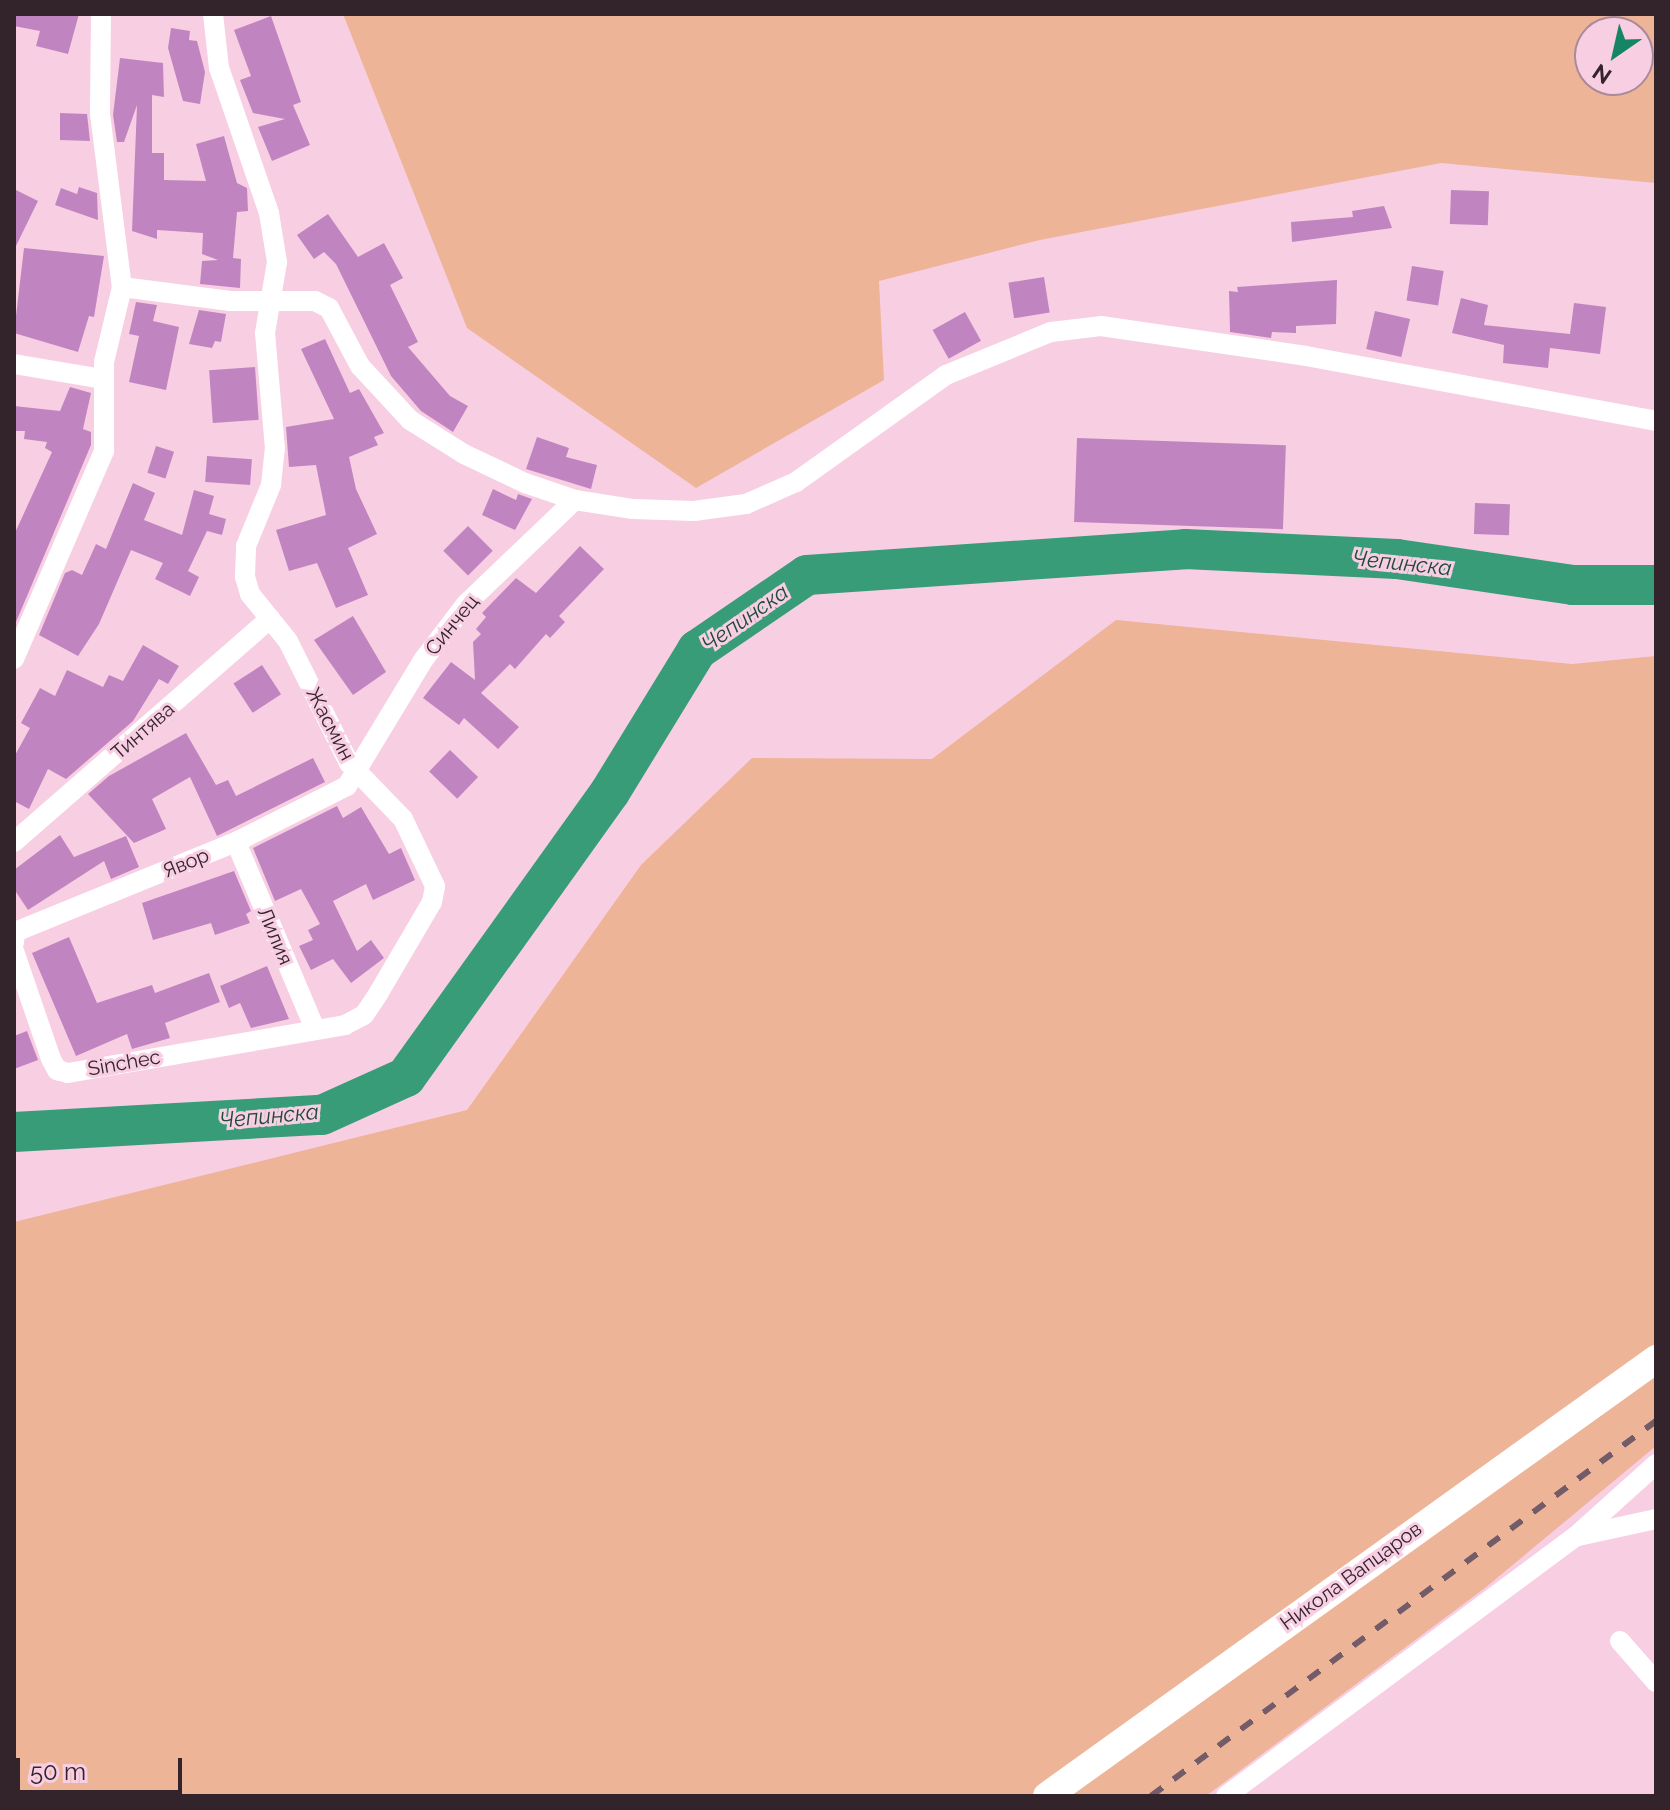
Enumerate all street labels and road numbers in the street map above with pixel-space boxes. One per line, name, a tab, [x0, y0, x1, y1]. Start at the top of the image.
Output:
street label: Синчец	[420, 590, 484, 660]
street label: Жасмин	[301, 683, 359, 765]
street label: Тинтява	[107, 697, 179, 765]
street label: Явор	[159, 843, 213, 883]
street label: Лилия	[252, 904, 298, 968]
street label: Sinchec	[86, 1045, 162, 1081]
street label: Никола Вапцаров	[1276, 1517, 1426, 1635]

